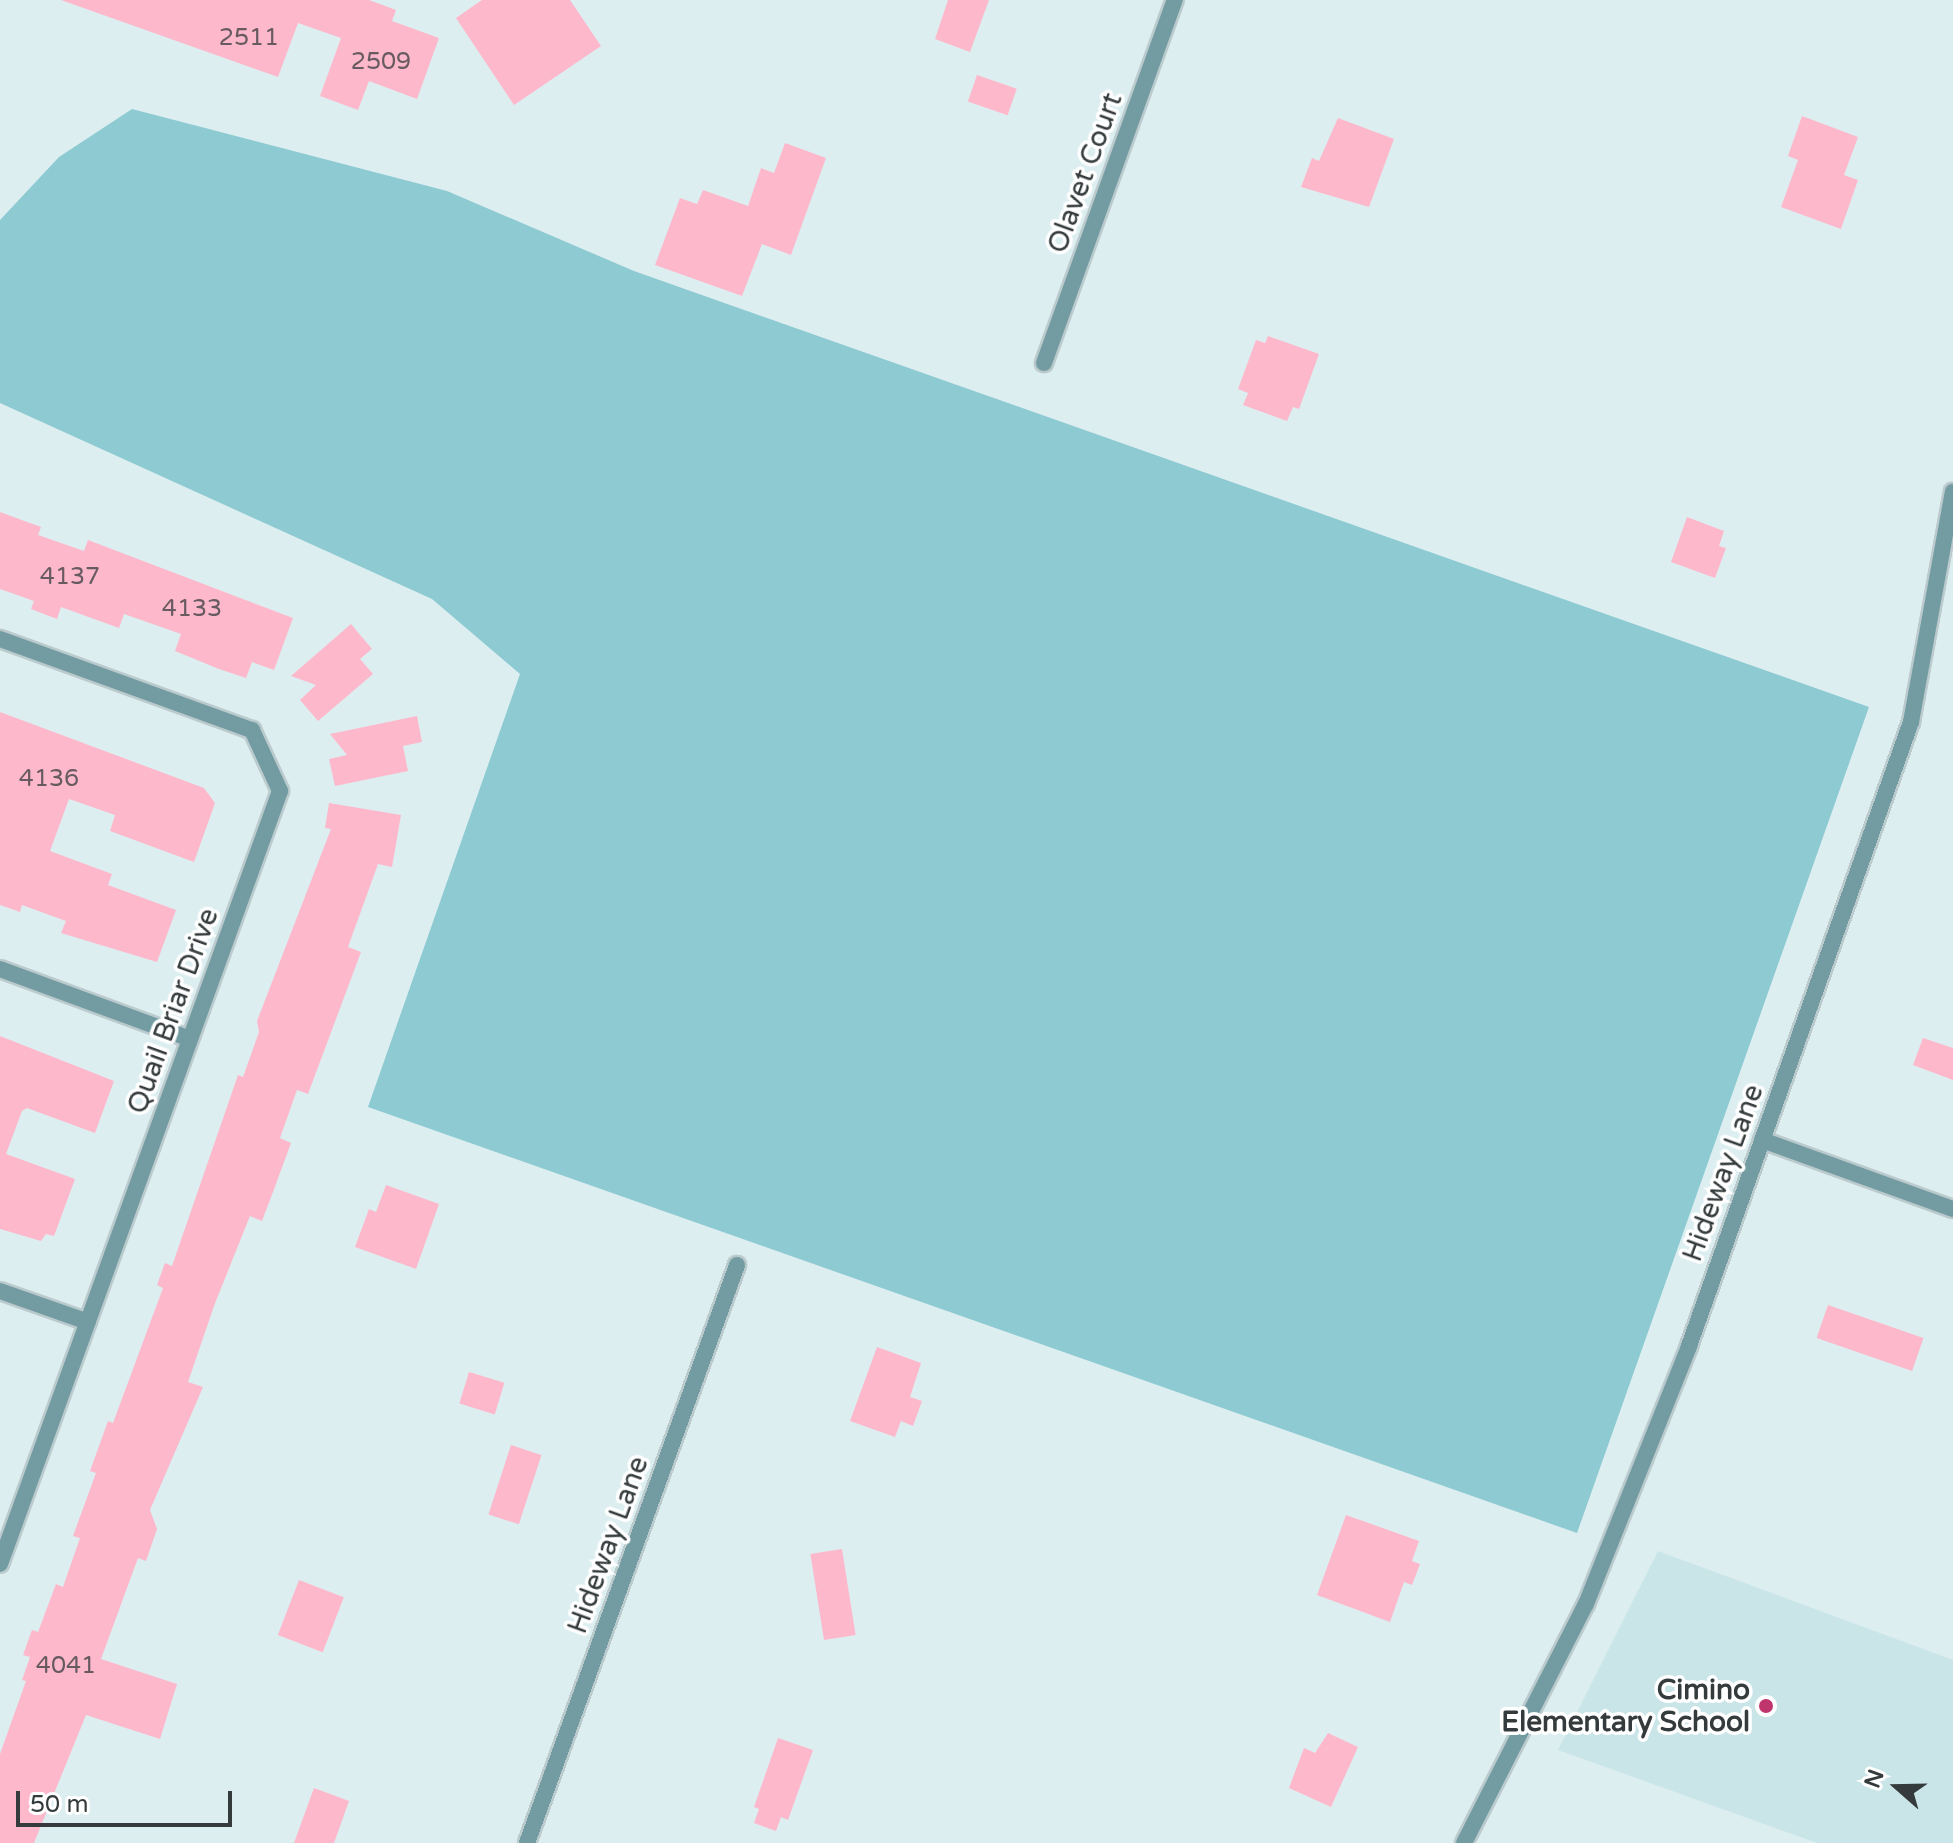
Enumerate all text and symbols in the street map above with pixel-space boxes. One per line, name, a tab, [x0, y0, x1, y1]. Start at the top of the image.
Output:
house number: 2511	[219, 24, 279, 52]
house number: 2509	[351, 48, 411, 76]
street label: Olavet Court	[1040, 88, 1130, 258]
house number: 4137	[40, 563, 100, 591]
house number: 4133	[162, 595, 222, 623]
house number: 4136	[19, 765, 79, 793]
street label: Quail Briar Drive	[120, 904, 226, 1118]
street label: Hideway Lane	[1675, 1080, 1771, 1266]
street label: Hideway Lane	[560, 1452, 656, 1638]
house number: 4041	[36, 1652, 96, 1680]
place label: Cimino Elementary School	[1501, 1673, 1750, 1739]
marker: Cimino Elementary School	[1757, 1697, 1775, 1715]
north arrow	[1857, 1747, 1937, 1827]
text: N	[1859, 1766, 1890, 1792]
scale bar	[20, 1775, 236, 1825]
text: 50 m	[30, 1790, 88, 1819]

